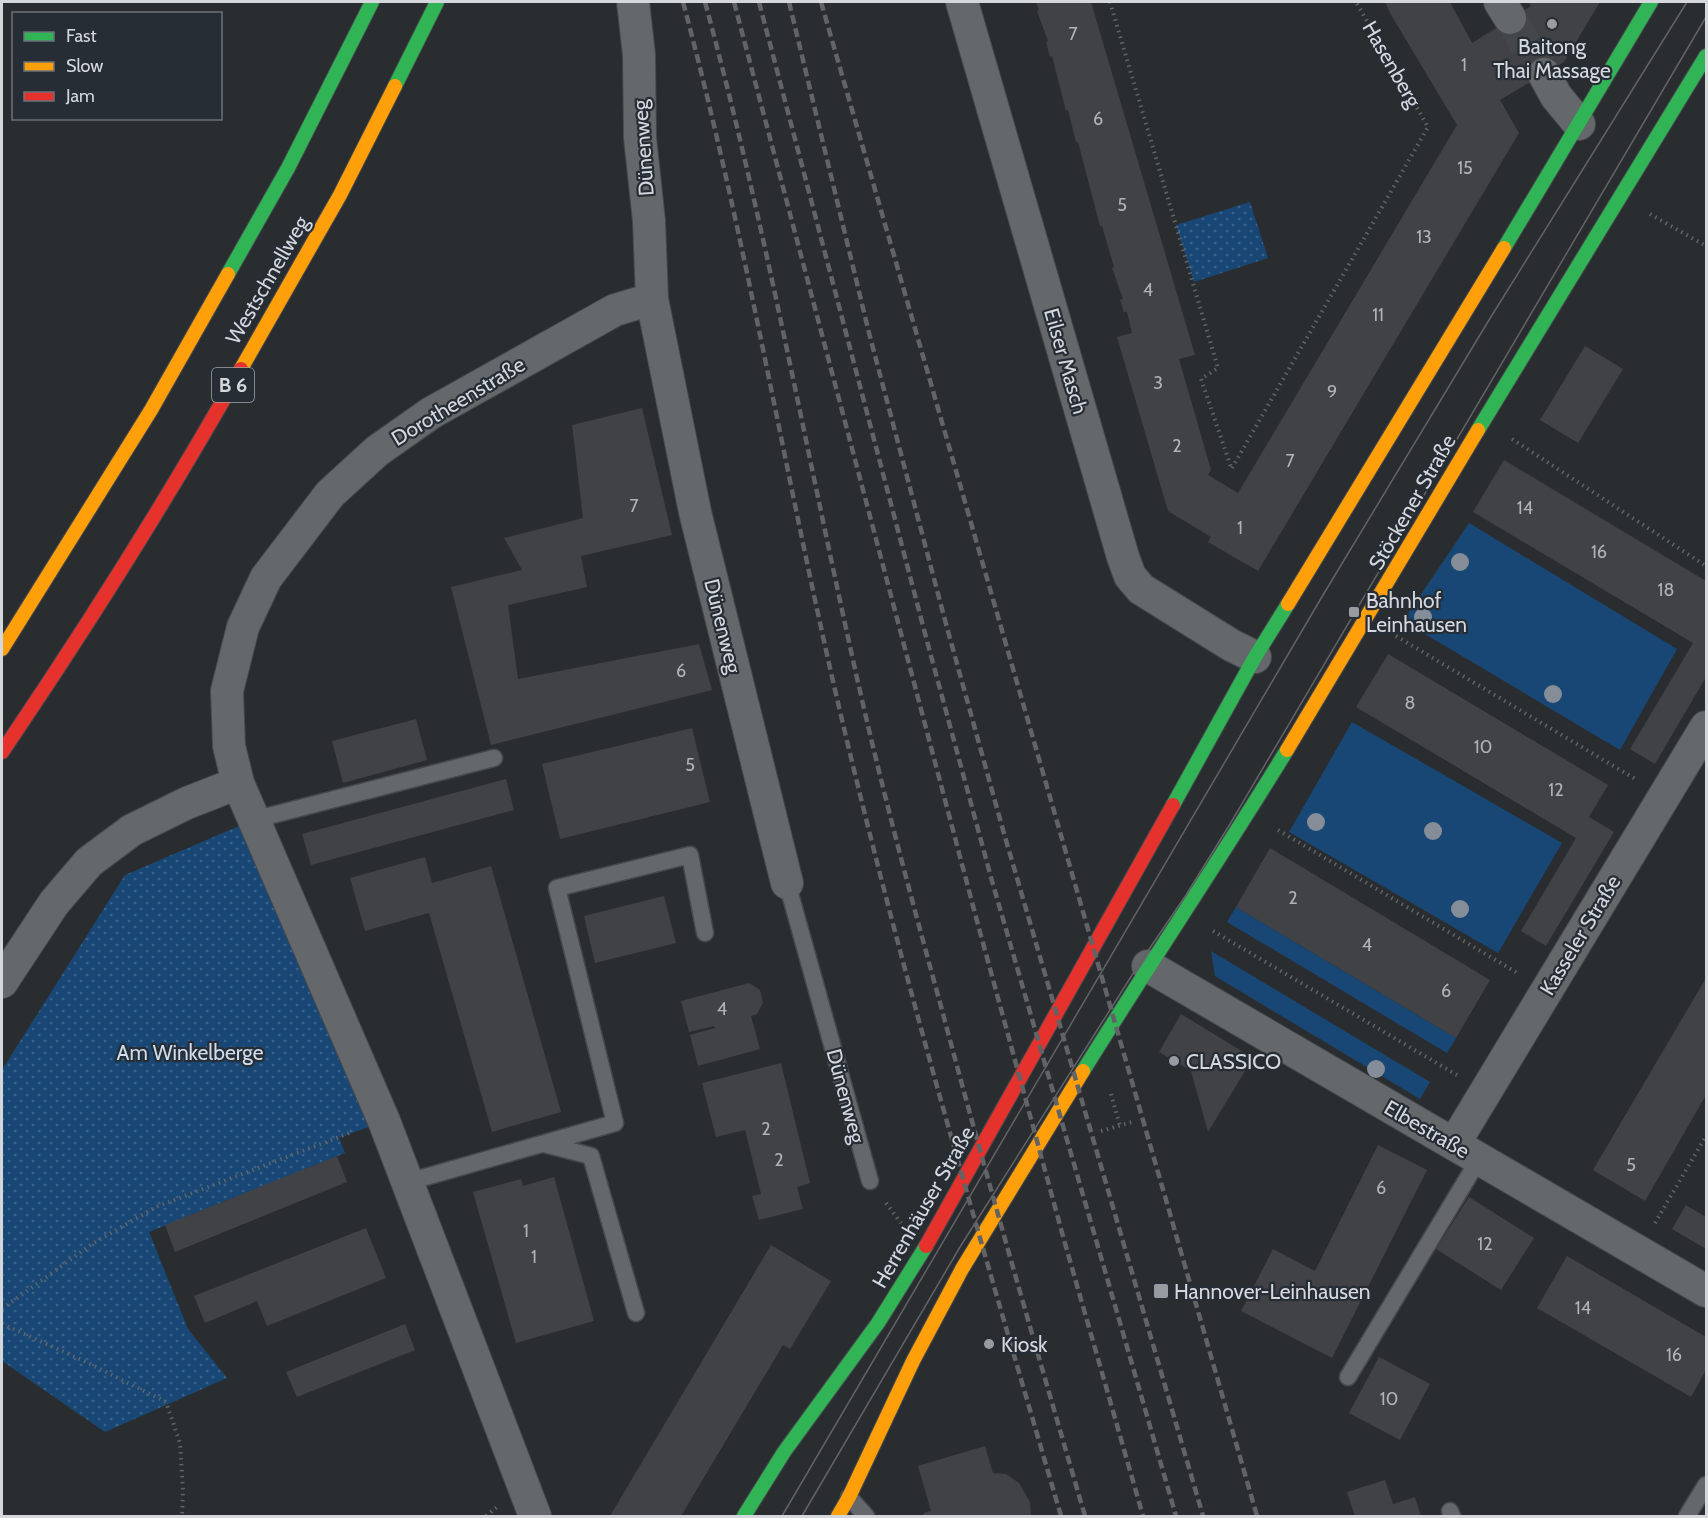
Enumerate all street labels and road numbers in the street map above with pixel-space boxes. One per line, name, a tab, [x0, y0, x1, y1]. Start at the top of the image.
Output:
street label: Hasenberg	[1357, 16, 1427, 112]
street label: Dünenweg	[627, 98, 659, 197]
street label: Westschnellweg	[220, 211, 314, 349]
street label: Eilser Masch	[1039, 305, 1093, 417]
street label: Dorotheenstraße	[387, 351, 529, 451]
road number: B 6	[212, 368, 254, 402]
street label: Stöckener Straße	[1363, 430, 1461, 574]
street label: Dünenweg	[699, 576, 747, 676]
street label: Kasseler Straße	[1534, 870, 1626, 999]
street label: Dünenweg	[821, 1046, 871, 1146]
street label: Elbestraße	[1380, 1095, 1474, 1163]
street label: Herrenhäuser Straße	[867, 1122, 980, 1292]

